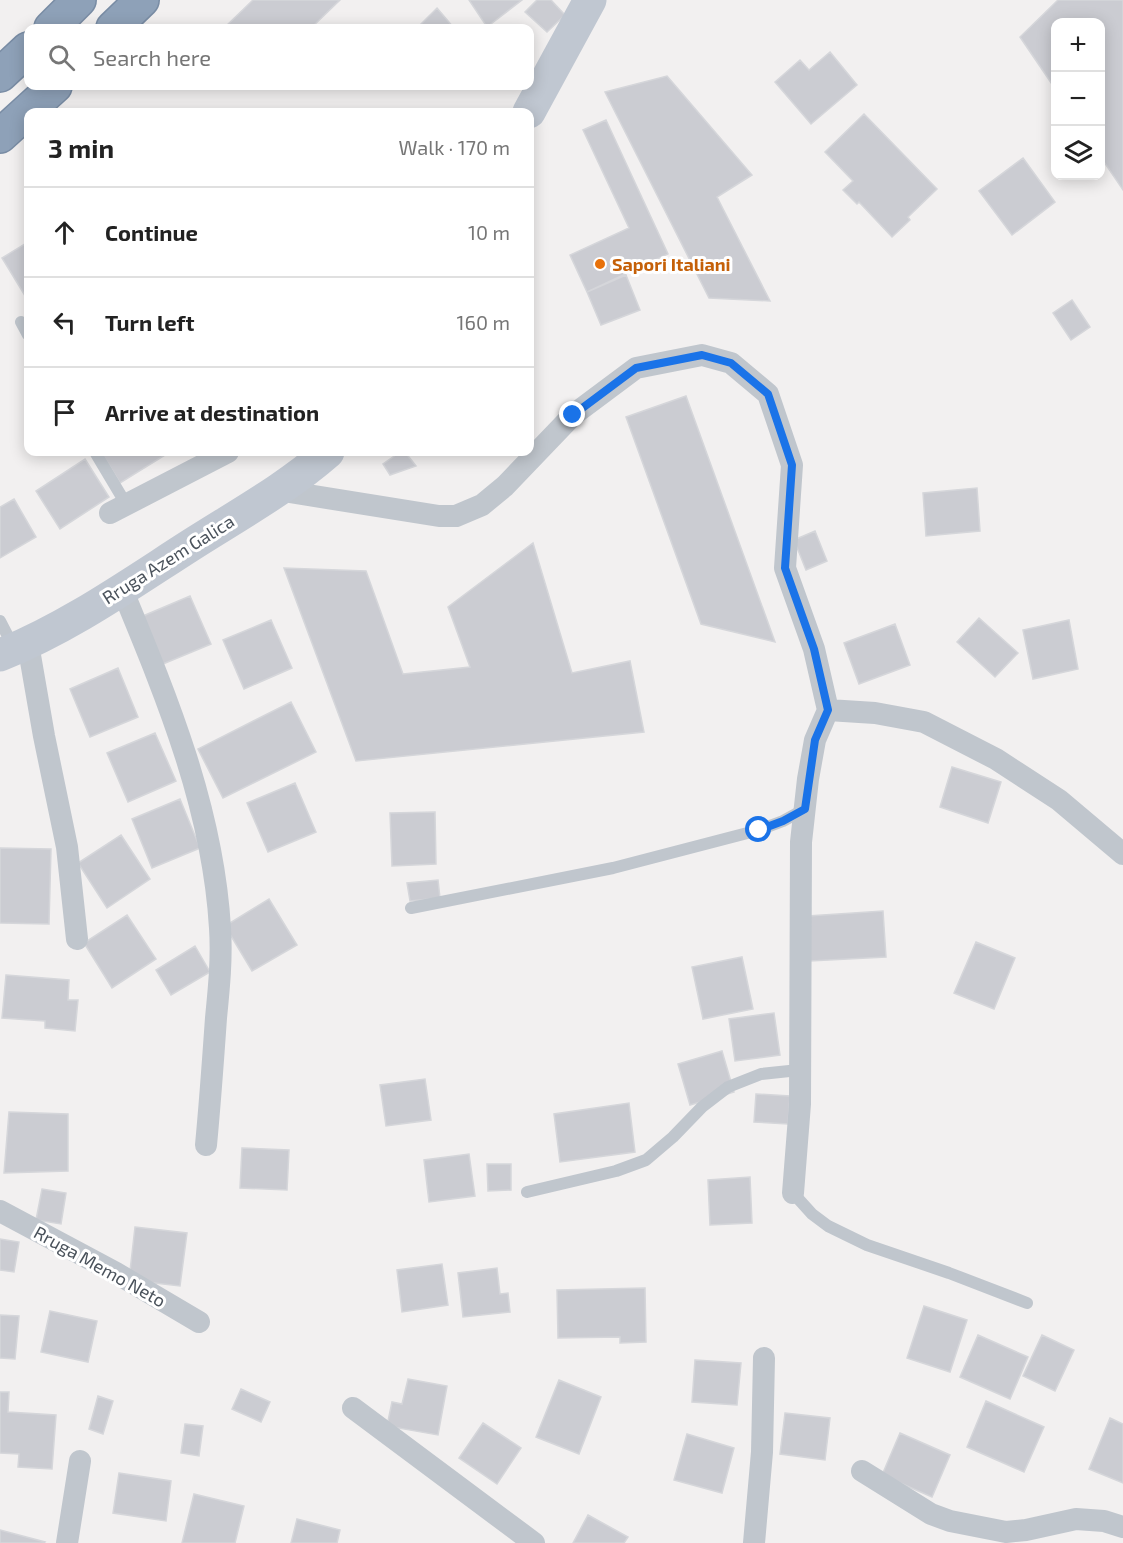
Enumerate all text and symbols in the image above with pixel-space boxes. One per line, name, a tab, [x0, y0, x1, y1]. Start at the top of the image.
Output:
map controls	[1051, 18, 1105, 180]
button: +	[1051, 18, 1105, 72]
search box	[24, 24, 534, 90]
icon: search	[45, 41, 78, 74]
text: Search here	[93, 44, 211, 70]
button: −	[1051, 72, 1105, 126]
button: layers	[1051, 126, 1105, 180]
text: 3 min	[48, 132, 114, 163]
text: Walk · 170 m	[399, 135, 510, 159]
icon: ahead	[48, 216, 81, 249]
text: Continue	[105, 219, 198, 245]
text: 10 m	[468, 220, 510, 244]
place label: Sapori Italiani	[612, 253, 731, 275]
marker: Sapori Italiani	[593, 257, 607, 271]
icon: left	[48, 306, 81, 339]
text: Turn left	[105, 309, 194, 335]
text: 160 m	[457, 310, 510, 334]
icon: arrive	[48, 396, 81, 429]
text: Arrive at destination	[105, 399, 319, 425]
route end	[559, 401, 585, 427]
street label: Rruga Azem Galica	[98, 510, 238, 608]
route start	[745, 816, 771, 842]
street label: Rruga Memo Neto	[30, 1221, 170, 1311]

